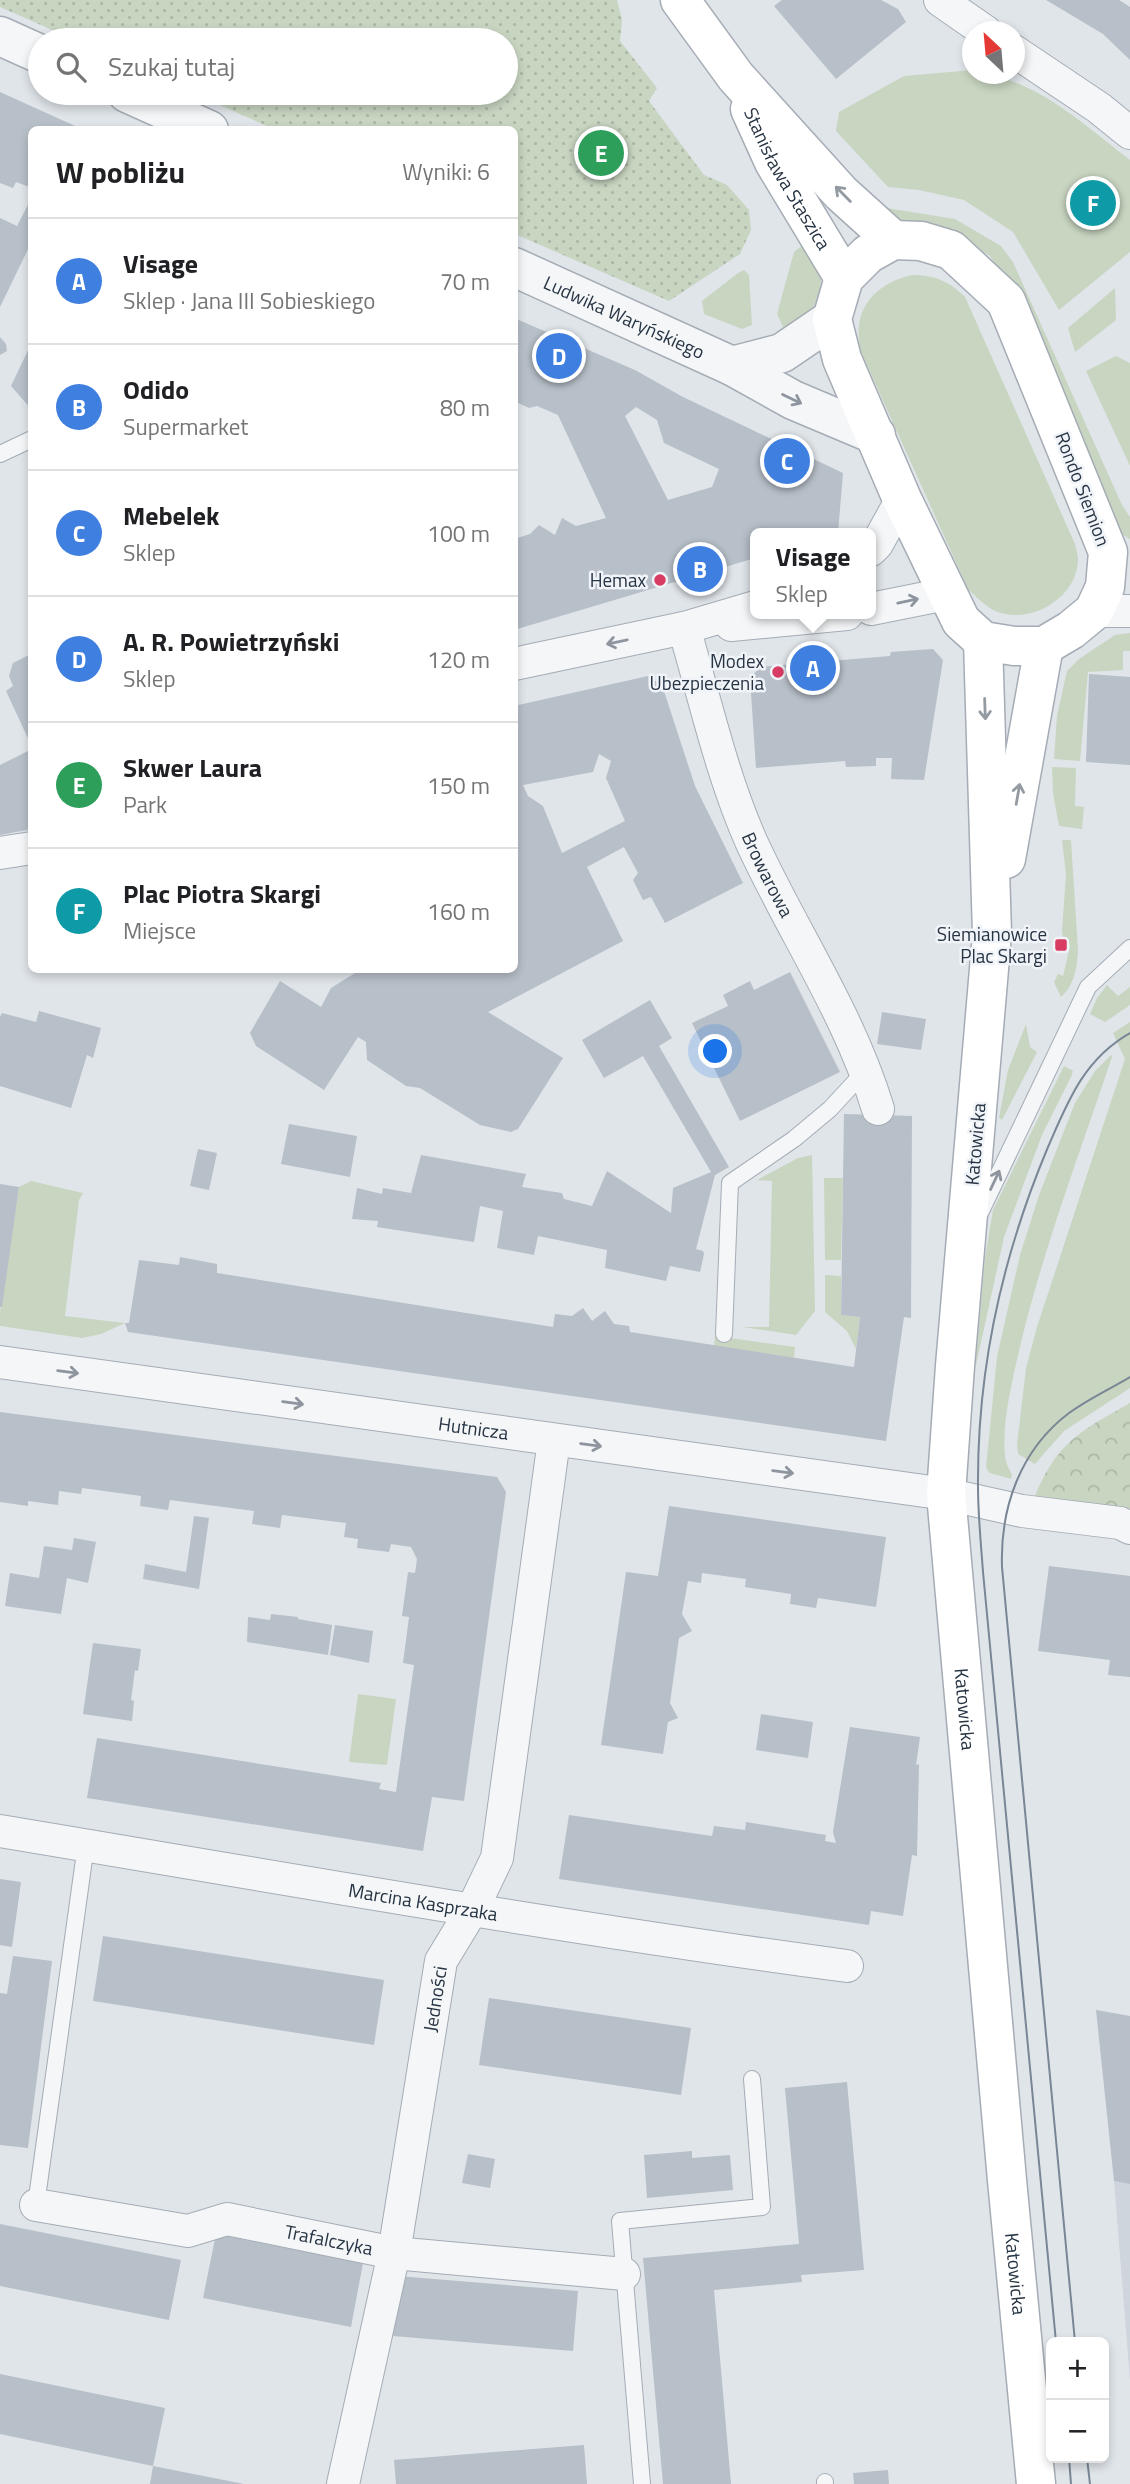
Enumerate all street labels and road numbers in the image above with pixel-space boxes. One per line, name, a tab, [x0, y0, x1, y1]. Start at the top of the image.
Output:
street label: Stanisława Staszica	[737, 102, 839, 255]
street label: Ludwika Waryńskiego	[539, 267, 710, 366]
street label: Rondo Siemion	[1048, 427, 1119, 550]
street label: Browarowa	[735, 827, 802, 923]
street label: Katowicka	[956, 1101, 993, 1186]
street label: Hutnicza	[437, 1408, 511, 1447]
street label: Katowicka	[948, 1667, 984, 1752]
street label: Marcina Kasprzaka	[346, 1875, 500, 1928]
street label: Jedności	[415, 1964, 454, 2034]
street label: Trafalczyka	[282, 2216, 376, 2262]
street label: Katowicka	[998, 2231, 1035, 2317]

